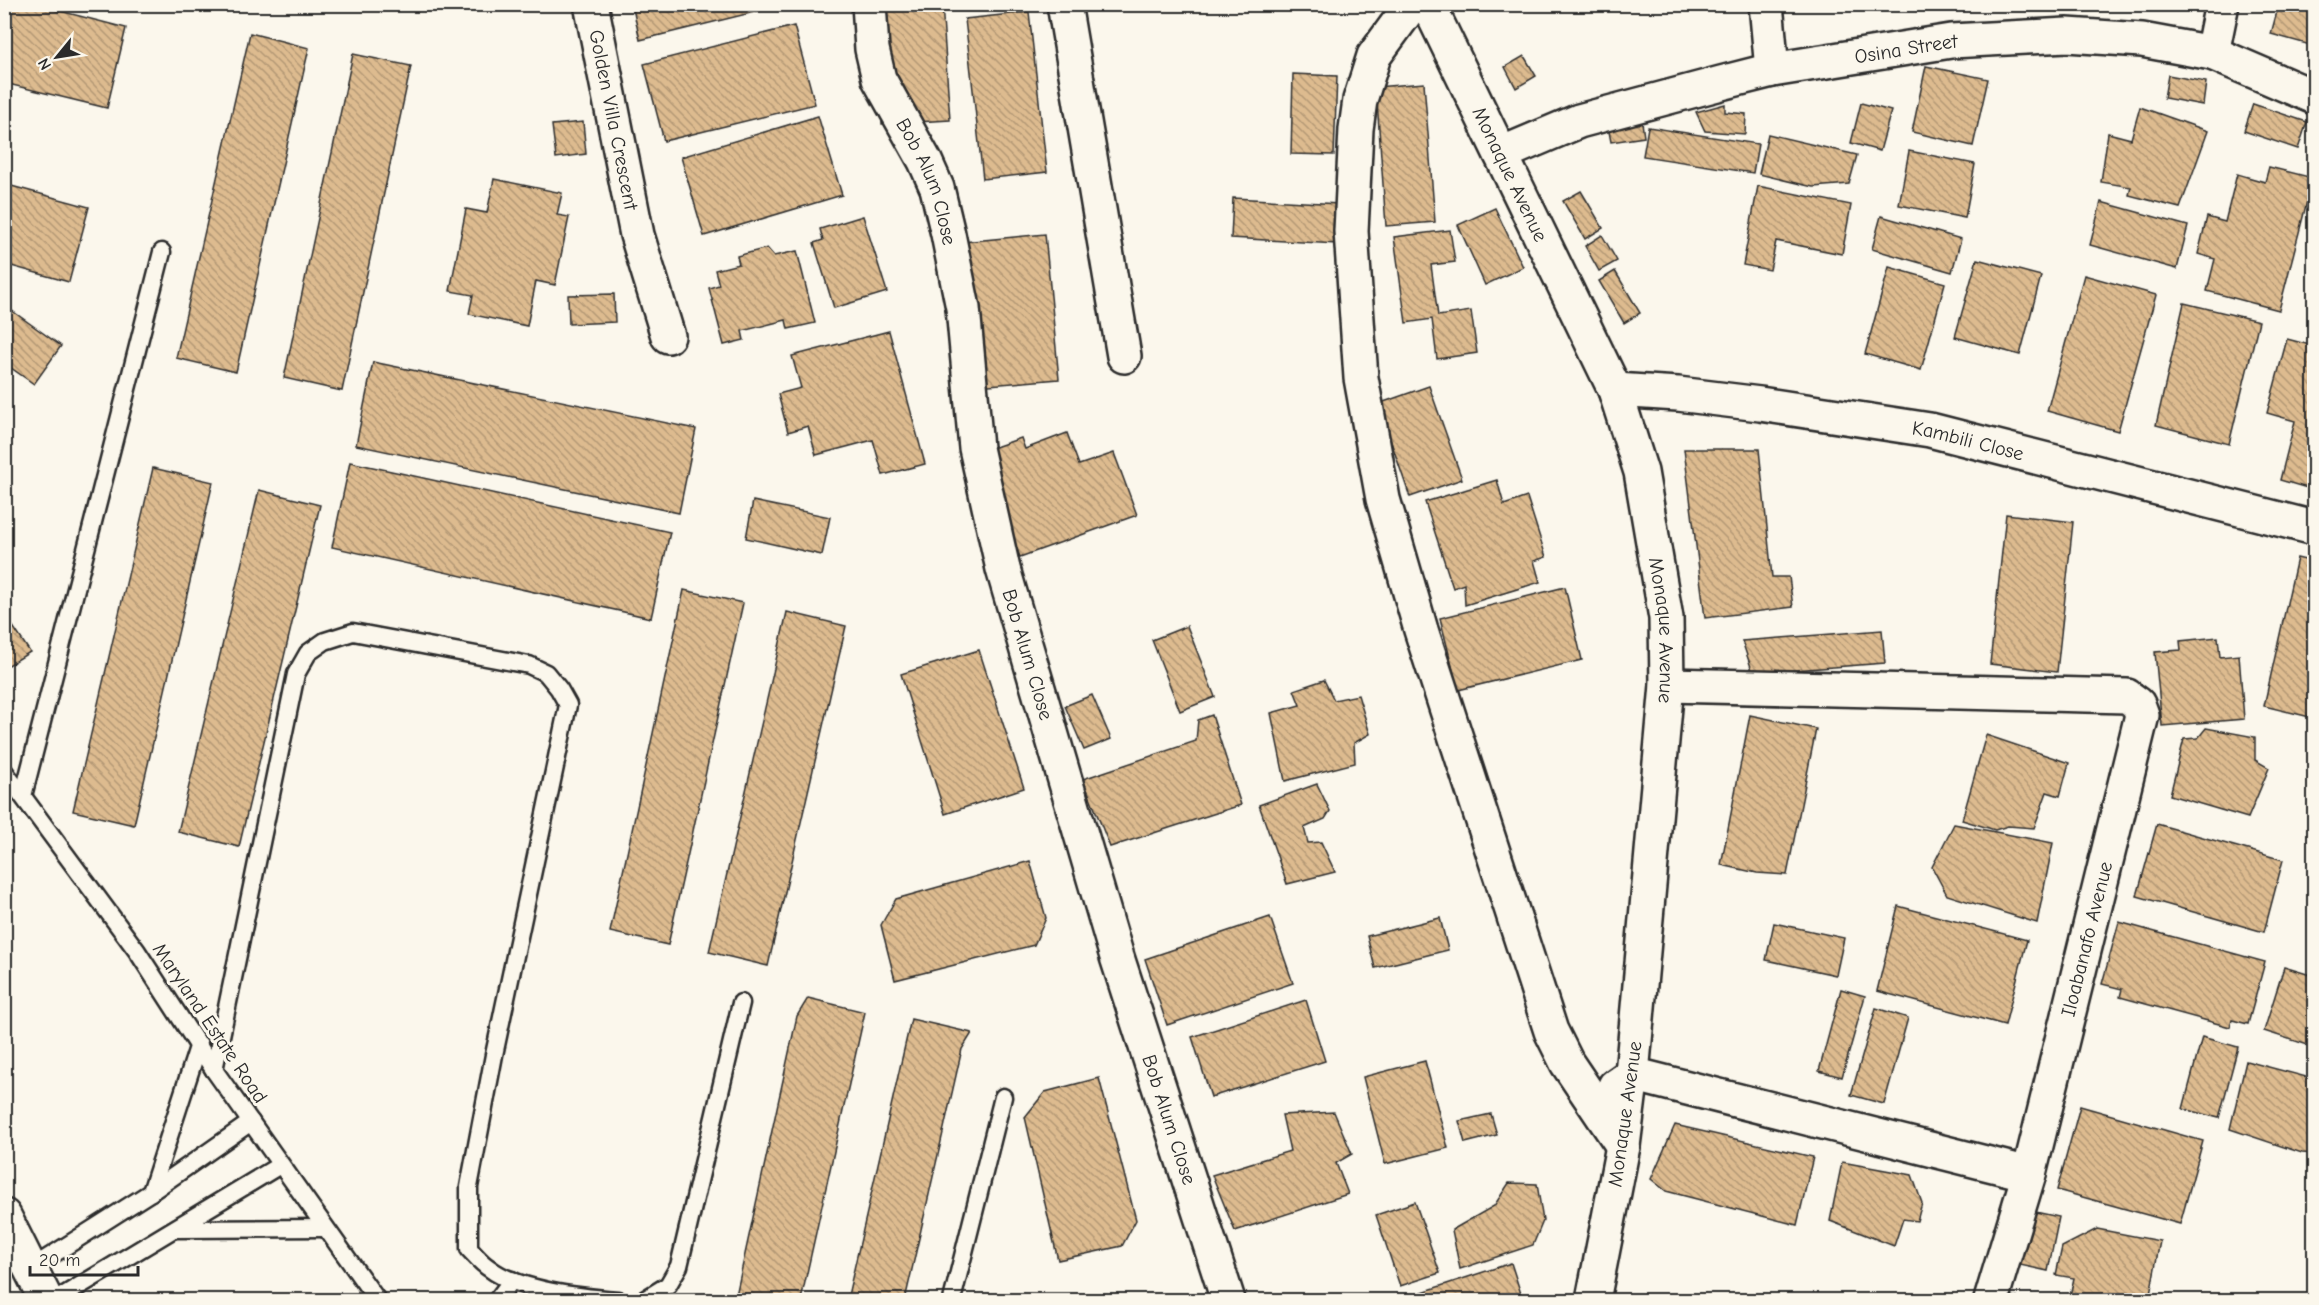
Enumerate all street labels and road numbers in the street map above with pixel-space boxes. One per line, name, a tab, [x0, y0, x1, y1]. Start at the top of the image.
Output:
street label: Golden Villa Crescent	[585, 28, 643, 213]
street label: Osina Street	[1853, 29, 1959, 68]
street label: Monaque Avenue	[1468, 103, 1553, 245]
street label: Bob Alum Close	[892, 114, 961, 247]
street label: Kambili Close	[1911, 416, 2026, 465]
street label: Monaque Avenue	[1644, 555, 1679, 704]
street label: Bob Alum Close	[998, 586, 1058, 723]
street label: Iloabanafo Avenue	[2057, 859, 2117, 1019]
street label: Maryland Estate Road	[148, 939, 272, 1107]
street label: Monaque Avenue	[1603, 1040, 1647, 1188]
street label: Bob Alum Close	[1138, 1052, 1201, 1187]

